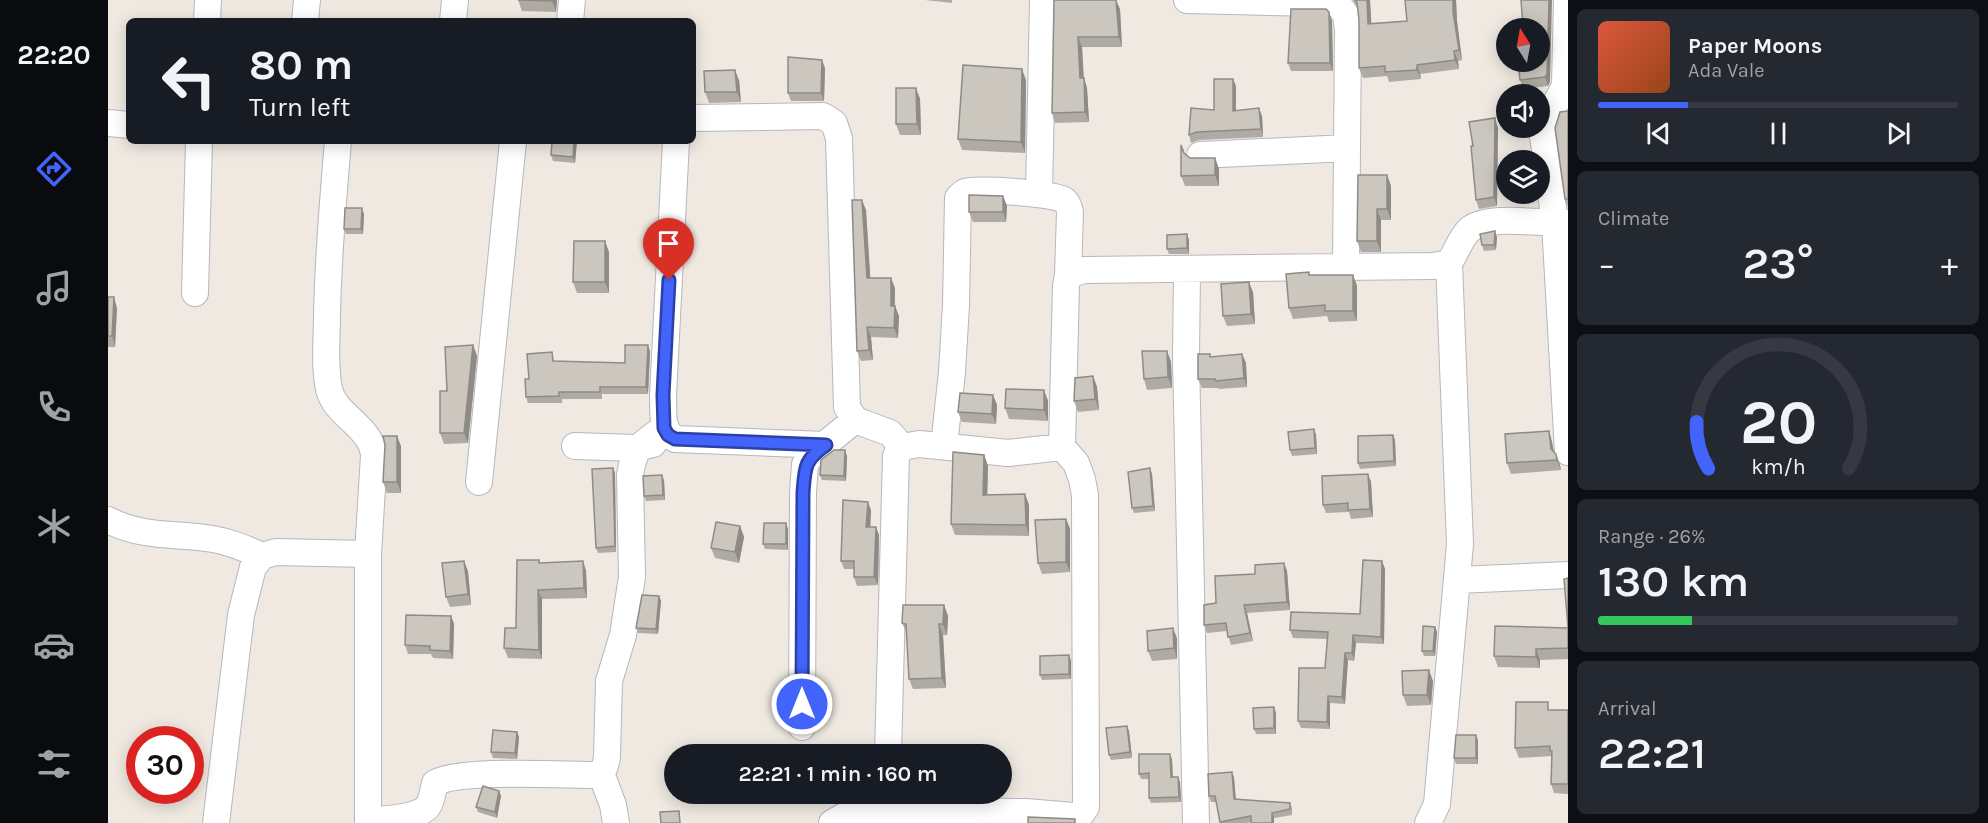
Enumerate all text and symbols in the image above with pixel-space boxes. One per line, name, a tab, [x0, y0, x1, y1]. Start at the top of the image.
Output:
north arrow	[1496, 18, 1550, 72]
map controls	[1496, 18, 1550, 204]
text: Paper Moons	[1688, 33, 1822, 59]
text: 22:20	[17, 39, 91, 71]
text: 80 m	[249, 40, 353, 90]
icon: left	[150, 42, 228, 120]
text: Ada Vale	[1688, 59, 1765, 82]
button: sound	[1496, 84, 1550, 138]
text: Turn left	[249, 91, 350, 123]
icon: previous	[1642, 117, 1675, 150]
icon: pause	[1762, 117, 1795, 150]
icon: next	[1882, 117, 1915, 150]
icon: directions	[33, 148, 75, 190]
button: layers	[1496, 150, 1550, 204]
text: Climate	[1598, 207, 1669, 230]
pin	[643, 218, 694, 280]
icon: arrive	[652, 227, 685, 260]
text: 23°	[1742, 237, 1814, 289]
text: −	[1598, 245, 1615, 283]
text: +	[1941, 245, 1958, 283]
icon: music	[33, 267, 75, 309]
icon: phone	[33, 386, 75, 428]
text: 20	[1739, 386, 1817, 459]
text: km/h	[1751, 454, 1805, 479]
icon: climate	[33, 505, 75, 547]
text: Range · 26%	[1598, 525, 1706, 548]
text: 130 km	[1598, 555, 1749, 607]
icon: car	[33, 624, 75, 666]
position arrow	[770, 672, 834, 736]
text: Arrival	[1598, 697, 1657, 720]
speed limit sign: 30	[126, 726, 204, 804]
text: 22:21	[1598, 727, 1706, 779]
icon: filters	[33, 743, 75, 785]
text: 22:21 · 1 min · 160 m	[738, 761, 938, 787]

